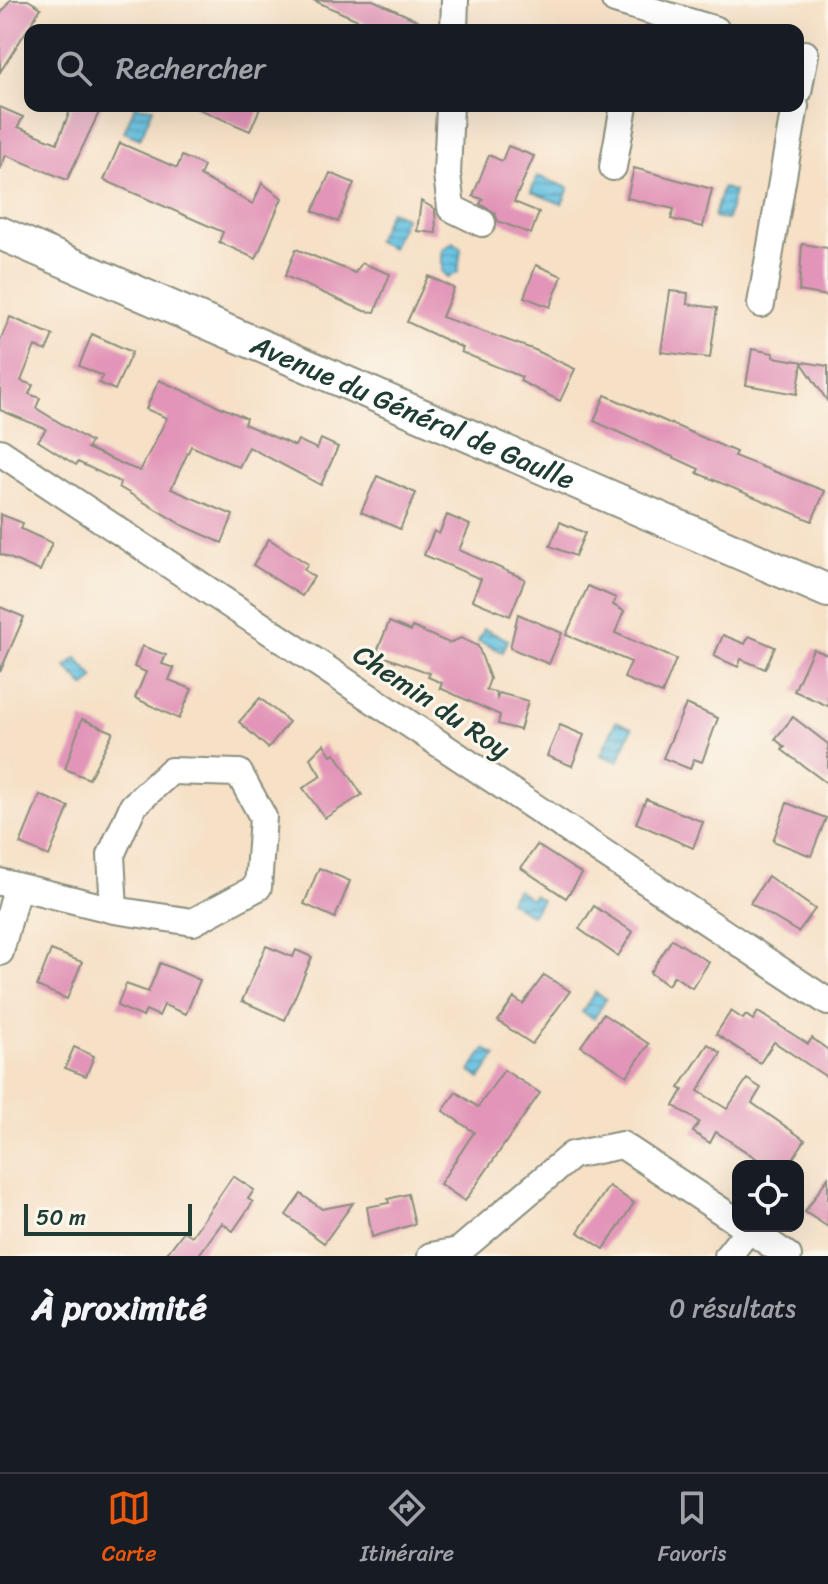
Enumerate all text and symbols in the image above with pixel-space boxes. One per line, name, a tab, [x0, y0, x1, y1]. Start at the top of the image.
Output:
search box	[24, 24, 804, 112]
text: Rechercher	[116, 41, 266, 95]
icon: search	[52, 46, 96, 90]
street label: Avenue du Général de Gaulle	[242, 320, 583, 504]
street label: Chemin du Roy	[343, 630, 521, 773]
map controls	[732, 1160, 804, 1232]
button: locate	[732, 1160, 804, 1232]
text: 50 m	[36, 1198, 86, 1237]
scale bar	[24, 1200, 192, 1236]
text: À proximité	[32, 1278, 207, 1338]
text: 0 résultats	[669, 1285, 796, 1331]
tab: Carte	[102, 1486, 157, 1573]
tab: Itinéraire	[360, 1486, 454, 1573]
tab: Favoris	[658, 1486, 726, 1573]

